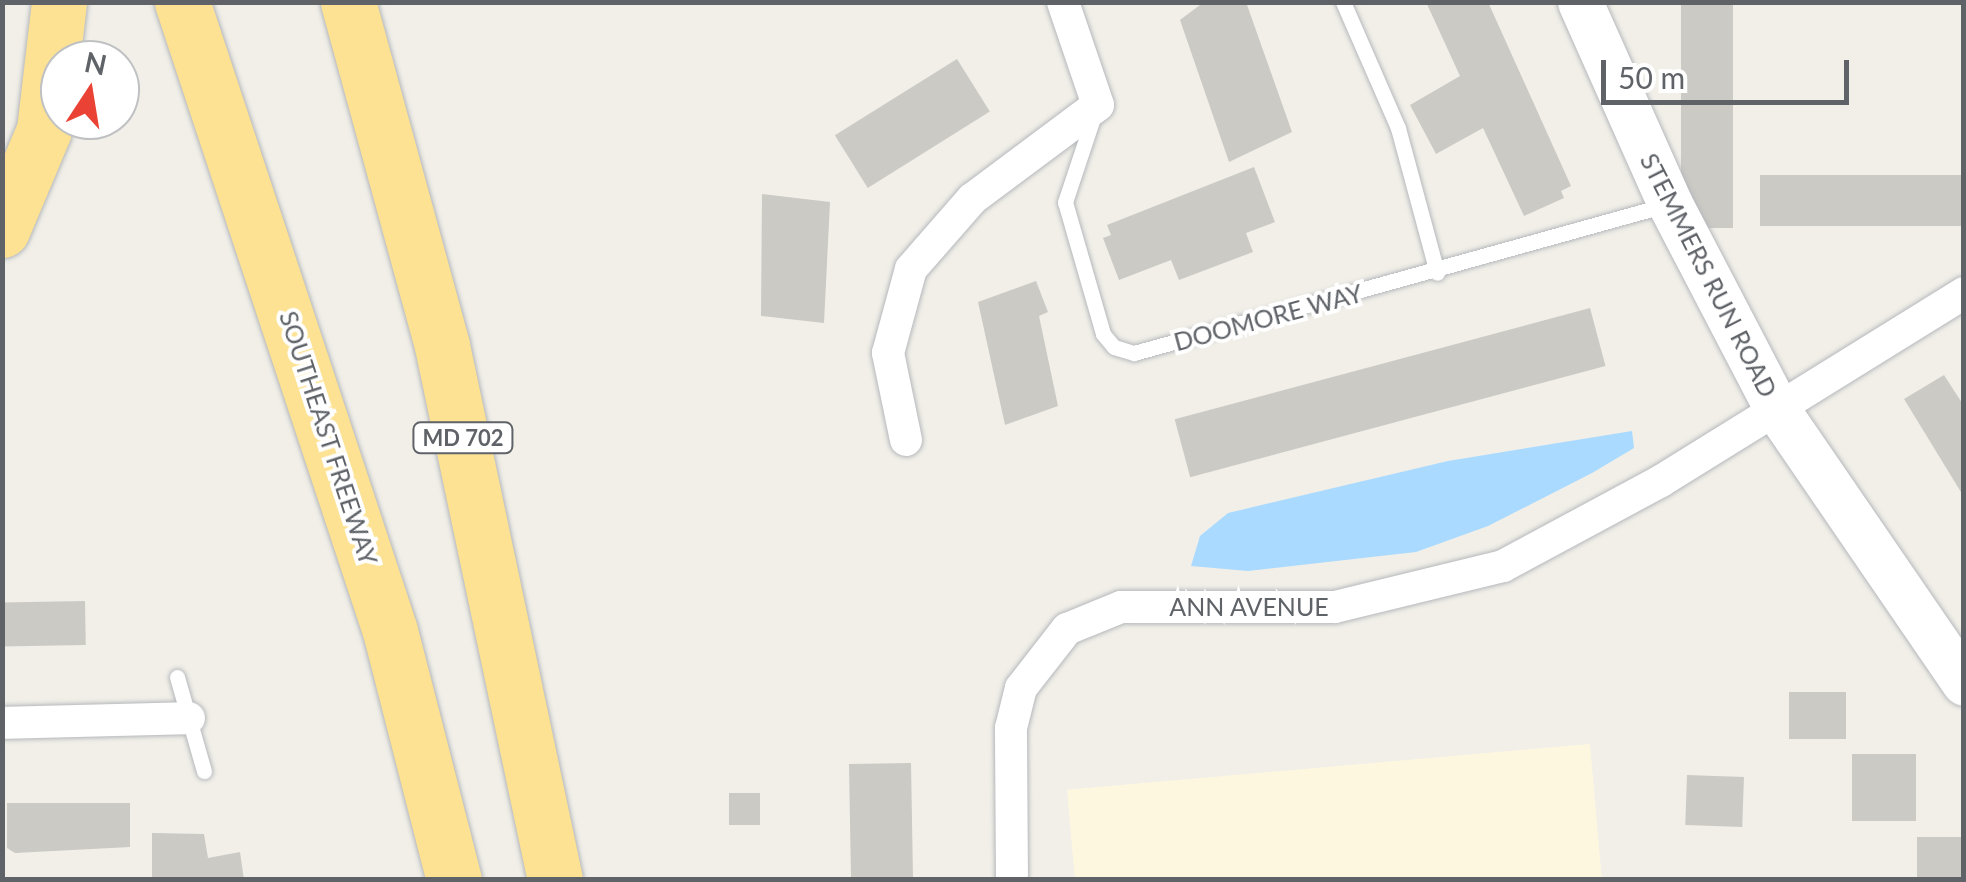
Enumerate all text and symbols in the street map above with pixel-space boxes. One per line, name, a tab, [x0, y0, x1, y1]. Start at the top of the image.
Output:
north arrow	[40, 40, 140, 140]
scale bar	[1606, 40, 1854, 102]
text: N	[82, 44, 110, 81]
text: 50 m	[1618, 59, 1685, 95]
street label: STEMMERS RUN ROAD	[1634, 148, 1784, 402]
street label: DOOMORE WAY	[1170, 277, 1366, 357]
street label: SOUTHEAST FREEWAY	[274, 307, 384, 569]
road number: MD 702	[410, 421, 516, 455]
street label: ANN AVENUE	[1169, 591, 1329, 621]

